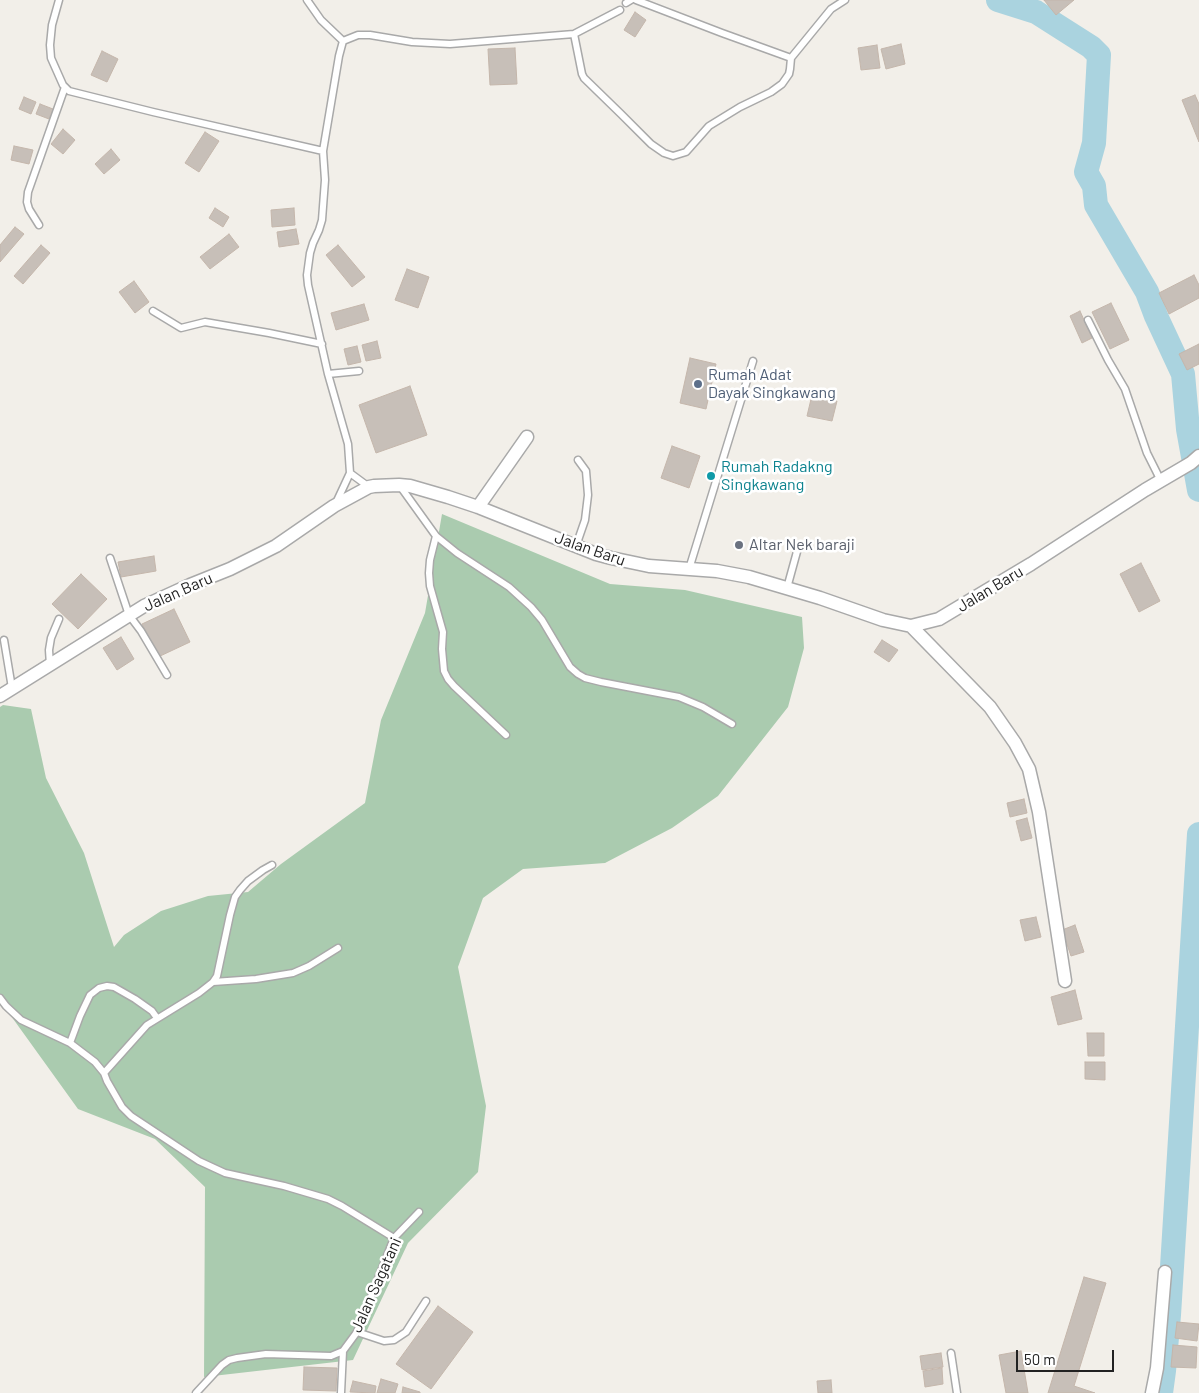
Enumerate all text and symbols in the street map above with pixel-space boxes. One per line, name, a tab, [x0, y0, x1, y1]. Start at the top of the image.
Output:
place label: Rumah Adat Dayak Singkawang	[708, 365, 836, 403]
marker: Rumah Adat Dayak Singkawang	[692, 378, 704, 390]
place label: Rumah Radakng Singkawang	[721, 457, 833, 495]
marker: Rumah Radakng Singkawang	[705, 470, 717, 482]
street label: Jalan Baru	[552, 528, 628, 570]
place label: Altar Nek baraji	[749, 535, 855, 555]
marker: Altar Nek baraji	[733, 539, 745, 551]
street label: Jalan Baru	[954, 562, 1026, 616]
street label: Jalan Baru	[140, 568, 216, 616]
street label: Jalan Sagatani	[346, 1235, 406, 1335]
scale bar	[1019, 1340, 1116, 1372]
text: 50 m	[1024, 1350, 1056, 1368]

